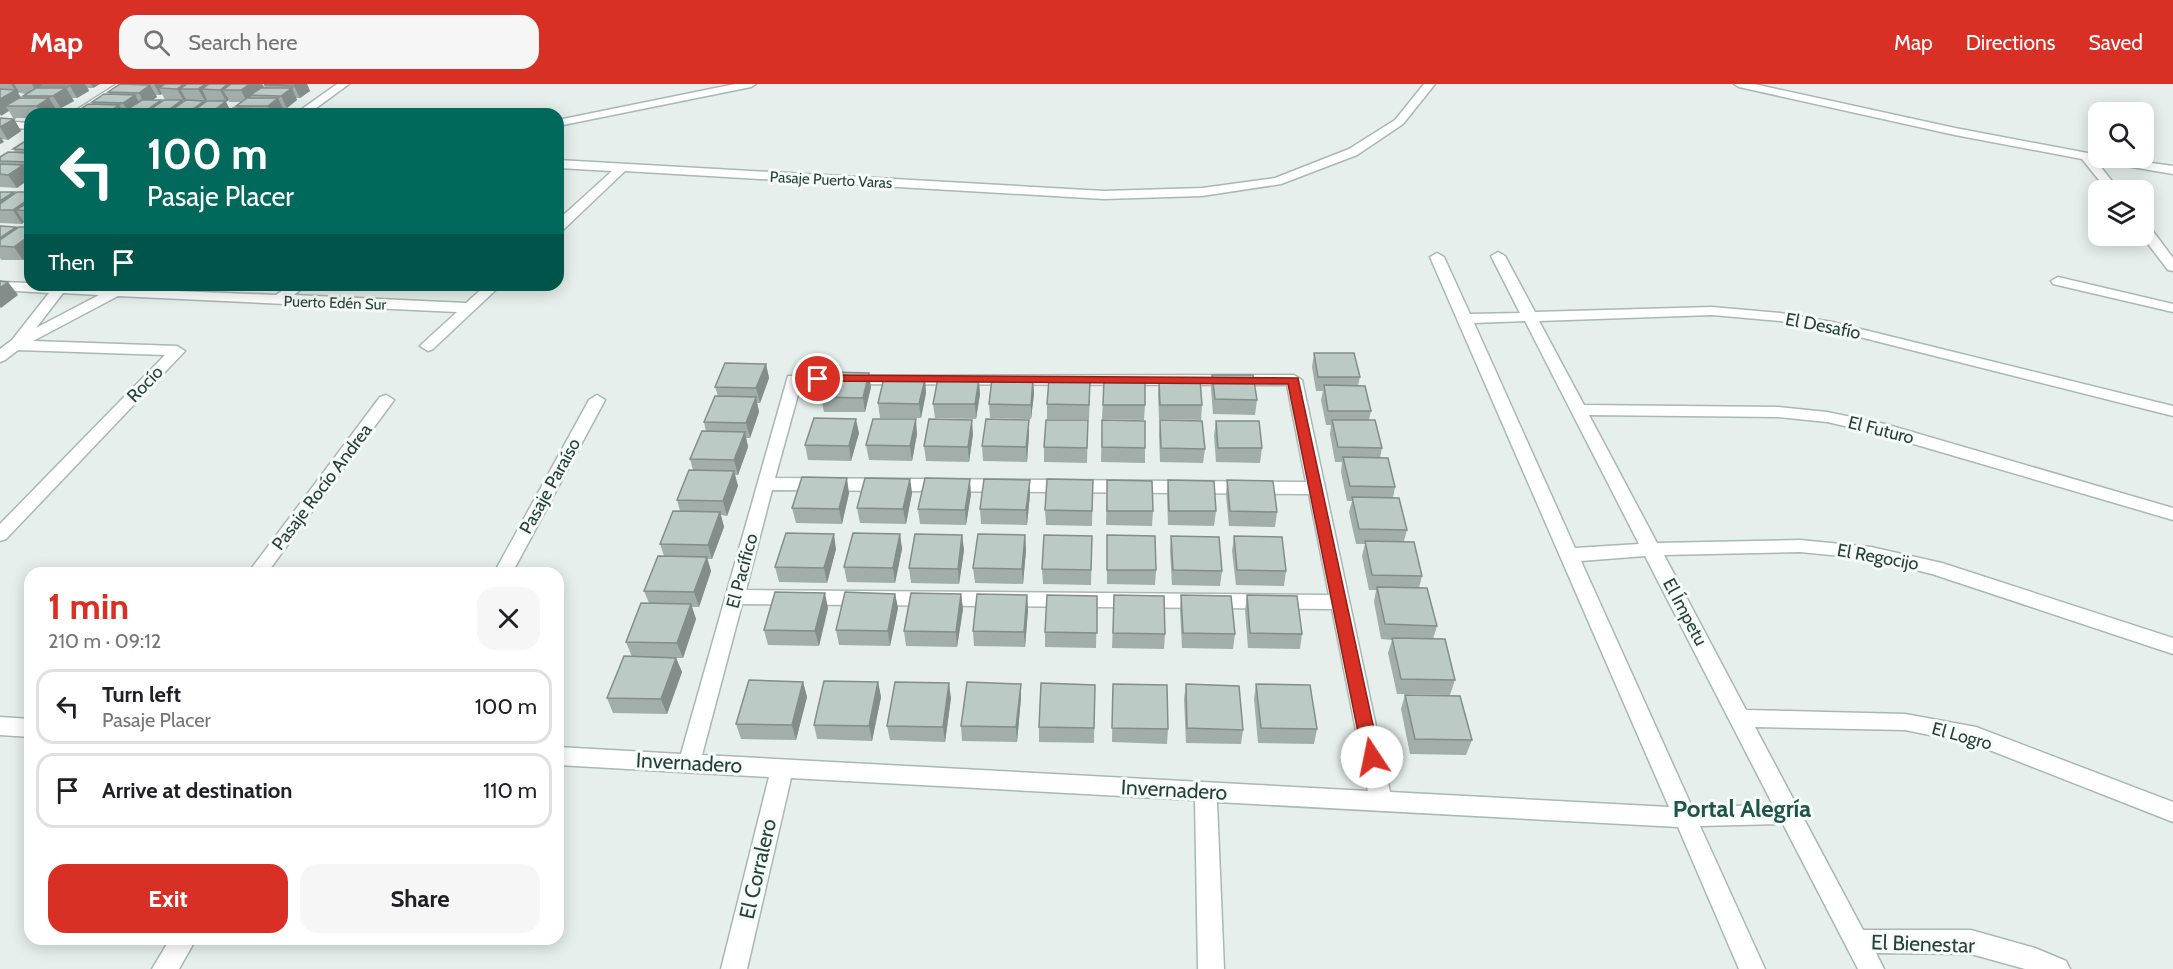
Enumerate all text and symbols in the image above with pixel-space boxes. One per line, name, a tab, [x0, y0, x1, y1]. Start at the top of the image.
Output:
search box	[119, 15, 539, 69]
text: Map	[30, 25, 83, 59]
icon: search	[140, 26, 173, 59]
text: Search here	[188, 29, 297, 56]
text: Map	[1894, 30, 1933, 55]
text: Directions	[1966, 30, 2055, 55]
text: Saved	[2088, 30, 2143, 55]
map controls	[2088, 102, 2154, 246]
button: search	[2088, 102, 2154, 168]
text: 100 m	[147, 128, 268, 180]
icon: left	[48, 132, 126, 210]
street label: Pasaje Puerto Varas	[769, 168, 893, 192]
text: Pasaje Placer	[147, 180, 294, 213]
button: layers	[2088, 180, 2154, 246]
icon: arrive	[107, 246, 140, 279]
text: Then	[48, 249, 95, 276]
street label: Puerto Edén Sur	[283, 292, 387, 314]
street label: El Desafío	[1784, 308, 1863, 344]
pin	[792, 353, 843, 404]
street label: Rocío	[122, 361, 168, 407]
icon: arrive	[801, 362, 834, 395]
street label: El Futuro	[1846, 411, 1916, 449]
street label: Pasaje Rocío Andrea	[267, 419, 377, 555]
street label: Pasaje Paraíso	[515, 434, 585, 538]
street label: El Pacífico	[721, 531, 763, 611]
street label: El Regocijo	[1835, 539, 1921, 575]
street label: El Ímpetu	[1658, 575, 1712, 649]
text: 1 min	[48, 584, 129, 628]
button: close	[477, 587, 540, 650]
text: 210 m · 09:12	[48, 629, 161, 653]
text: Turn left	[102, 681, 181, 708]
icon: left	[51, 690, 84, 723]
text: 100 m	[475, 693, 537, 720]
text: Pasaje Placer	[102, 708, 211, 732]
street label: El Logro	[1930, 717, 1995, 755]
position arrow	[1340, 725, 1404, 789]
street label: Invernadero	[635, 747, 743, 778]
icon: arrive	[51, 774, 84, 807]
street label: Invernadero	[1120, 774, 1228, 805]
text: Arrive at destination	[102, 777, 292, 804]
text: 110 m	[483, 777, 537, 804]
district label: Portal Alegría	[1673, 794, 1811, 823]
street label: El Corralero	[734, 816, 781, 922]
button: Exit	[48, 864, 288, 933]
button: Share	[300, 864, 540, 933]
street label: El Bienestar	[1871, 929, 1976, 958]

